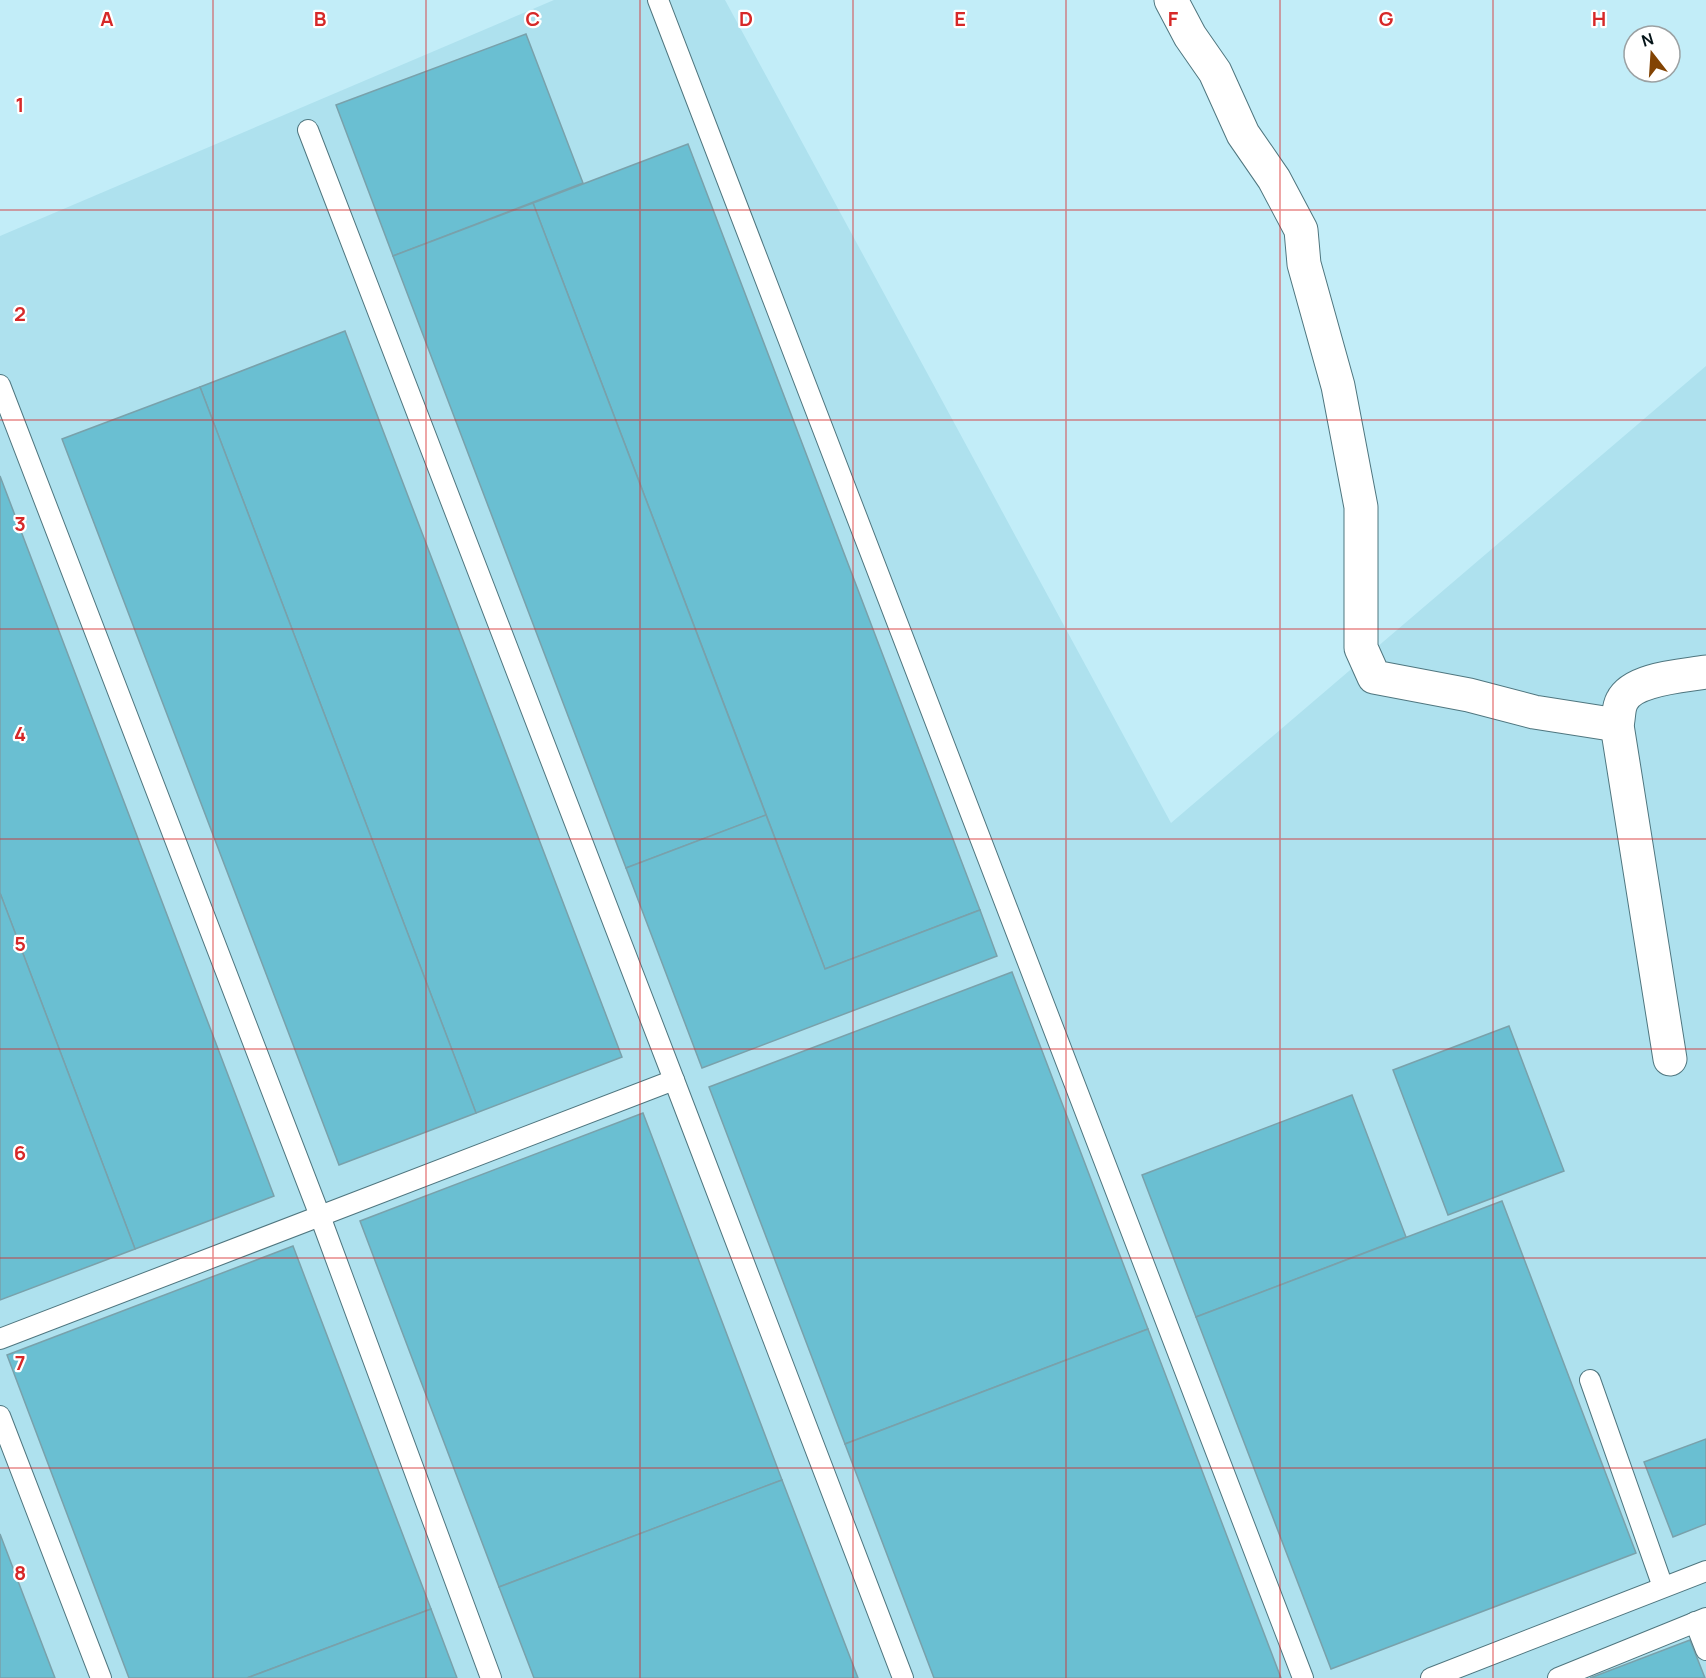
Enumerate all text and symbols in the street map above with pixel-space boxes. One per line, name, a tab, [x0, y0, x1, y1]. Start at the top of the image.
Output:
text: A	[100, 5, 114, 32]
text: B	[314, 5, 327, 32]
text: C	[526, 5, 540, 32]
text: D	[739, 5, 753, 32]
text: E	[954, 5, 966, 32]
text: F	[1168, 5, 1179, 32]
text: G	[1379, 5, 1394, 32]
text: H	[1592, 5, 1606, 32]
north arrow	[1622, 24, 1682, 84]
text: N	[1639, 27, 1656, 52]
text: 1	[16, 91, 24, 118]
text: 2	[14, 300, 26, 327]
text: 3	[14, 510, 26, 537]
text: 4	[14, 720, 26, 747]
text: 5	[14, 930, 26, 957]
text: 6	[14, 1139, 26, 1166]
text: 7	[15, 1349, 25, 1376]
text: 8	[14, 1559, 26, 1586]

